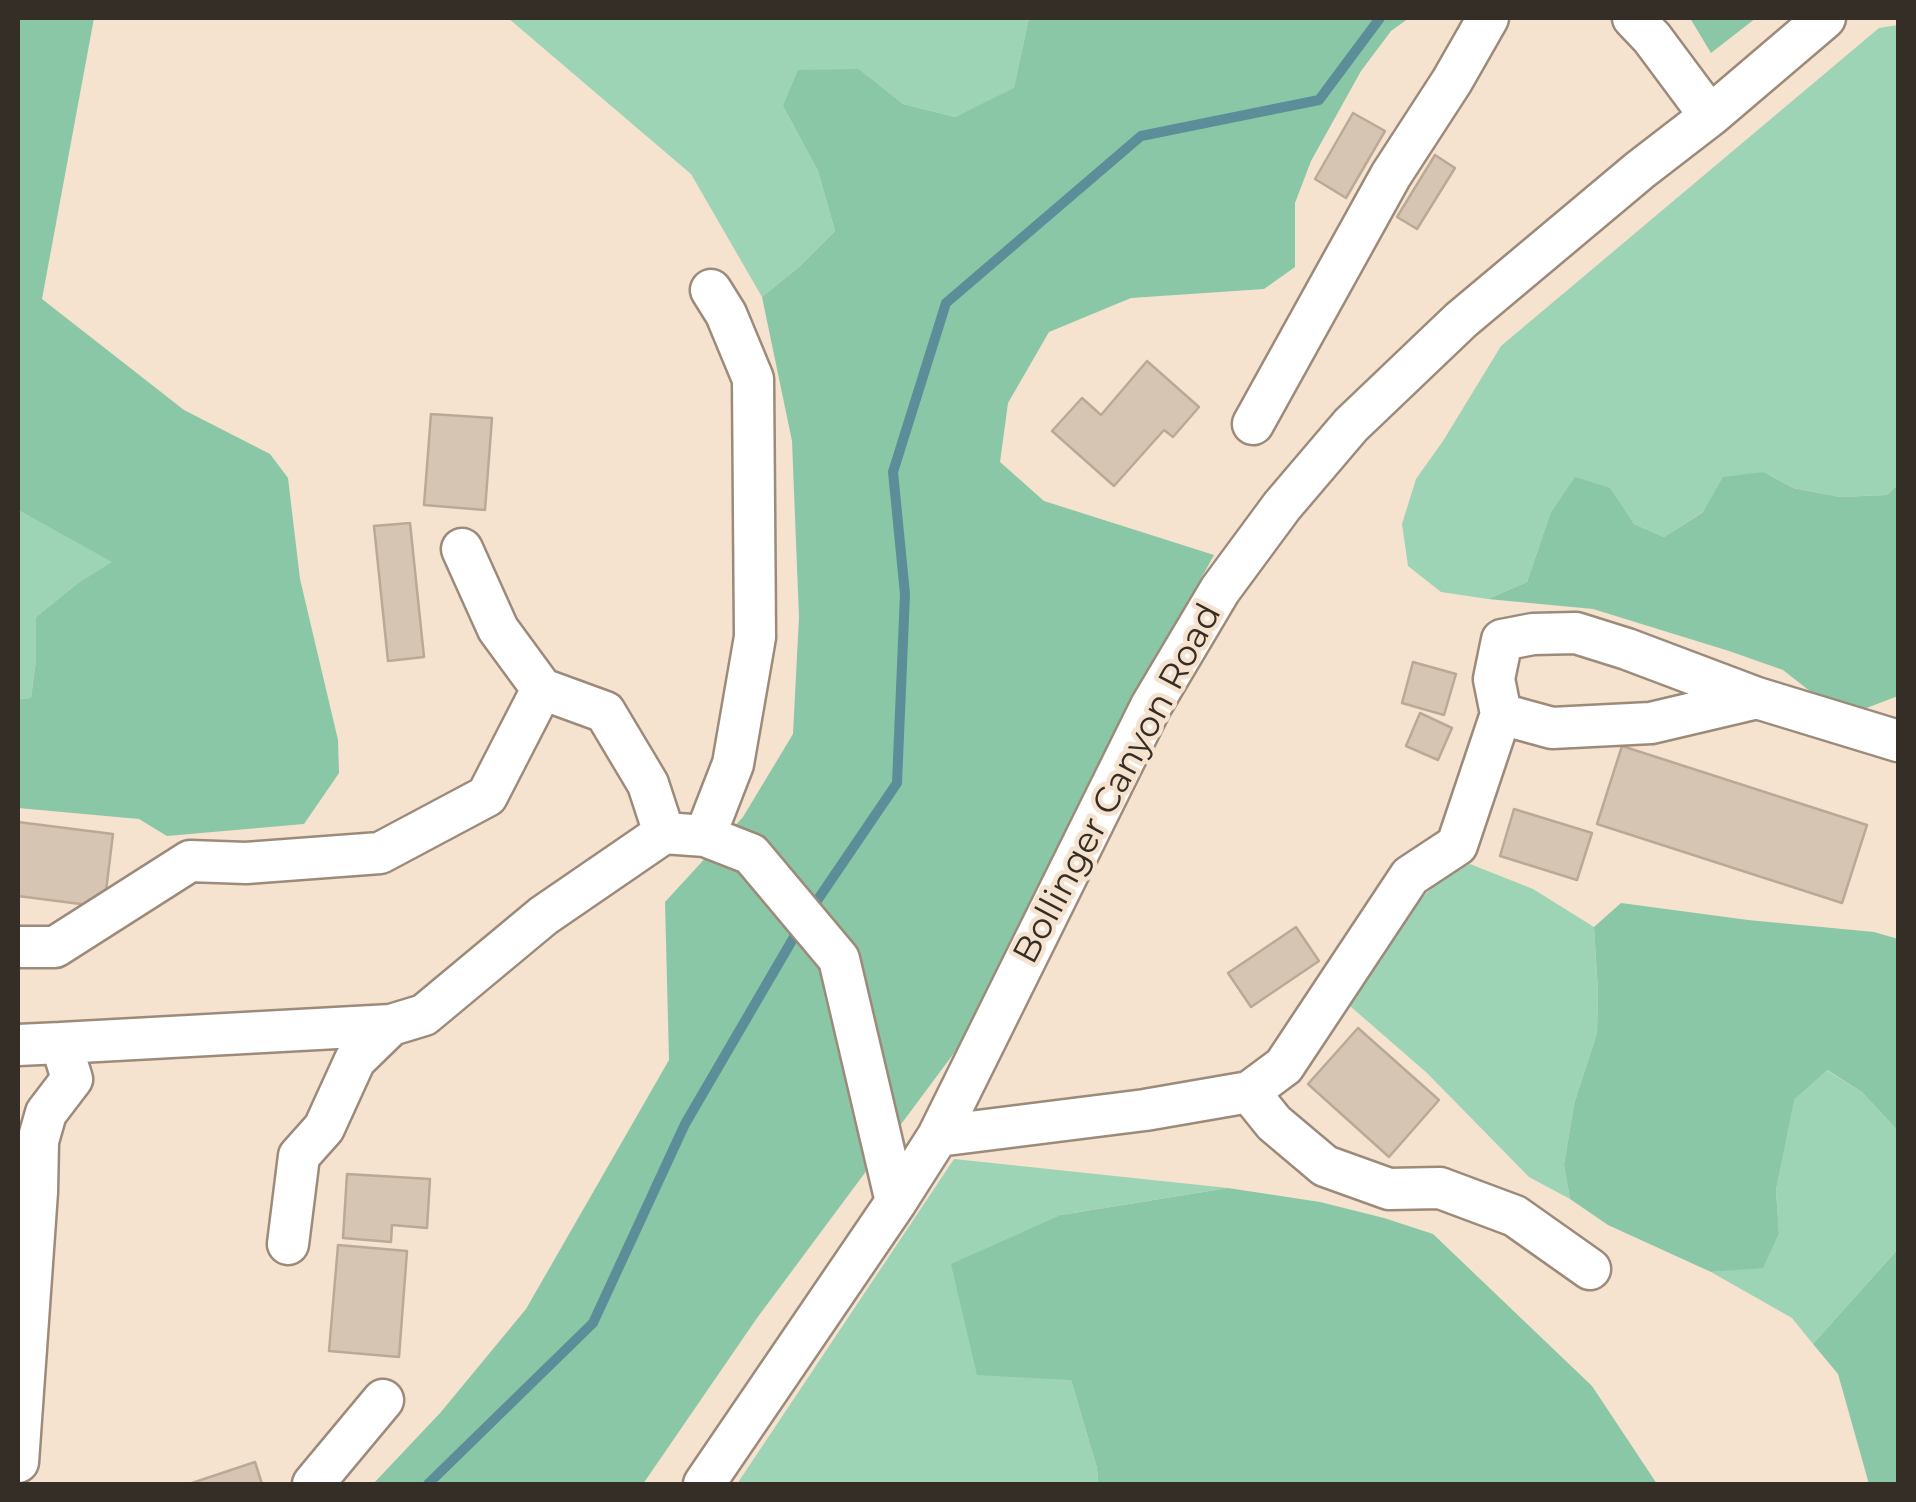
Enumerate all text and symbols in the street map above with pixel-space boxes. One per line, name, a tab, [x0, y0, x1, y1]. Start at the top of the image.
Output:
street label: Bollinger Canyon Road	[1005, 597, 1231, 971]

